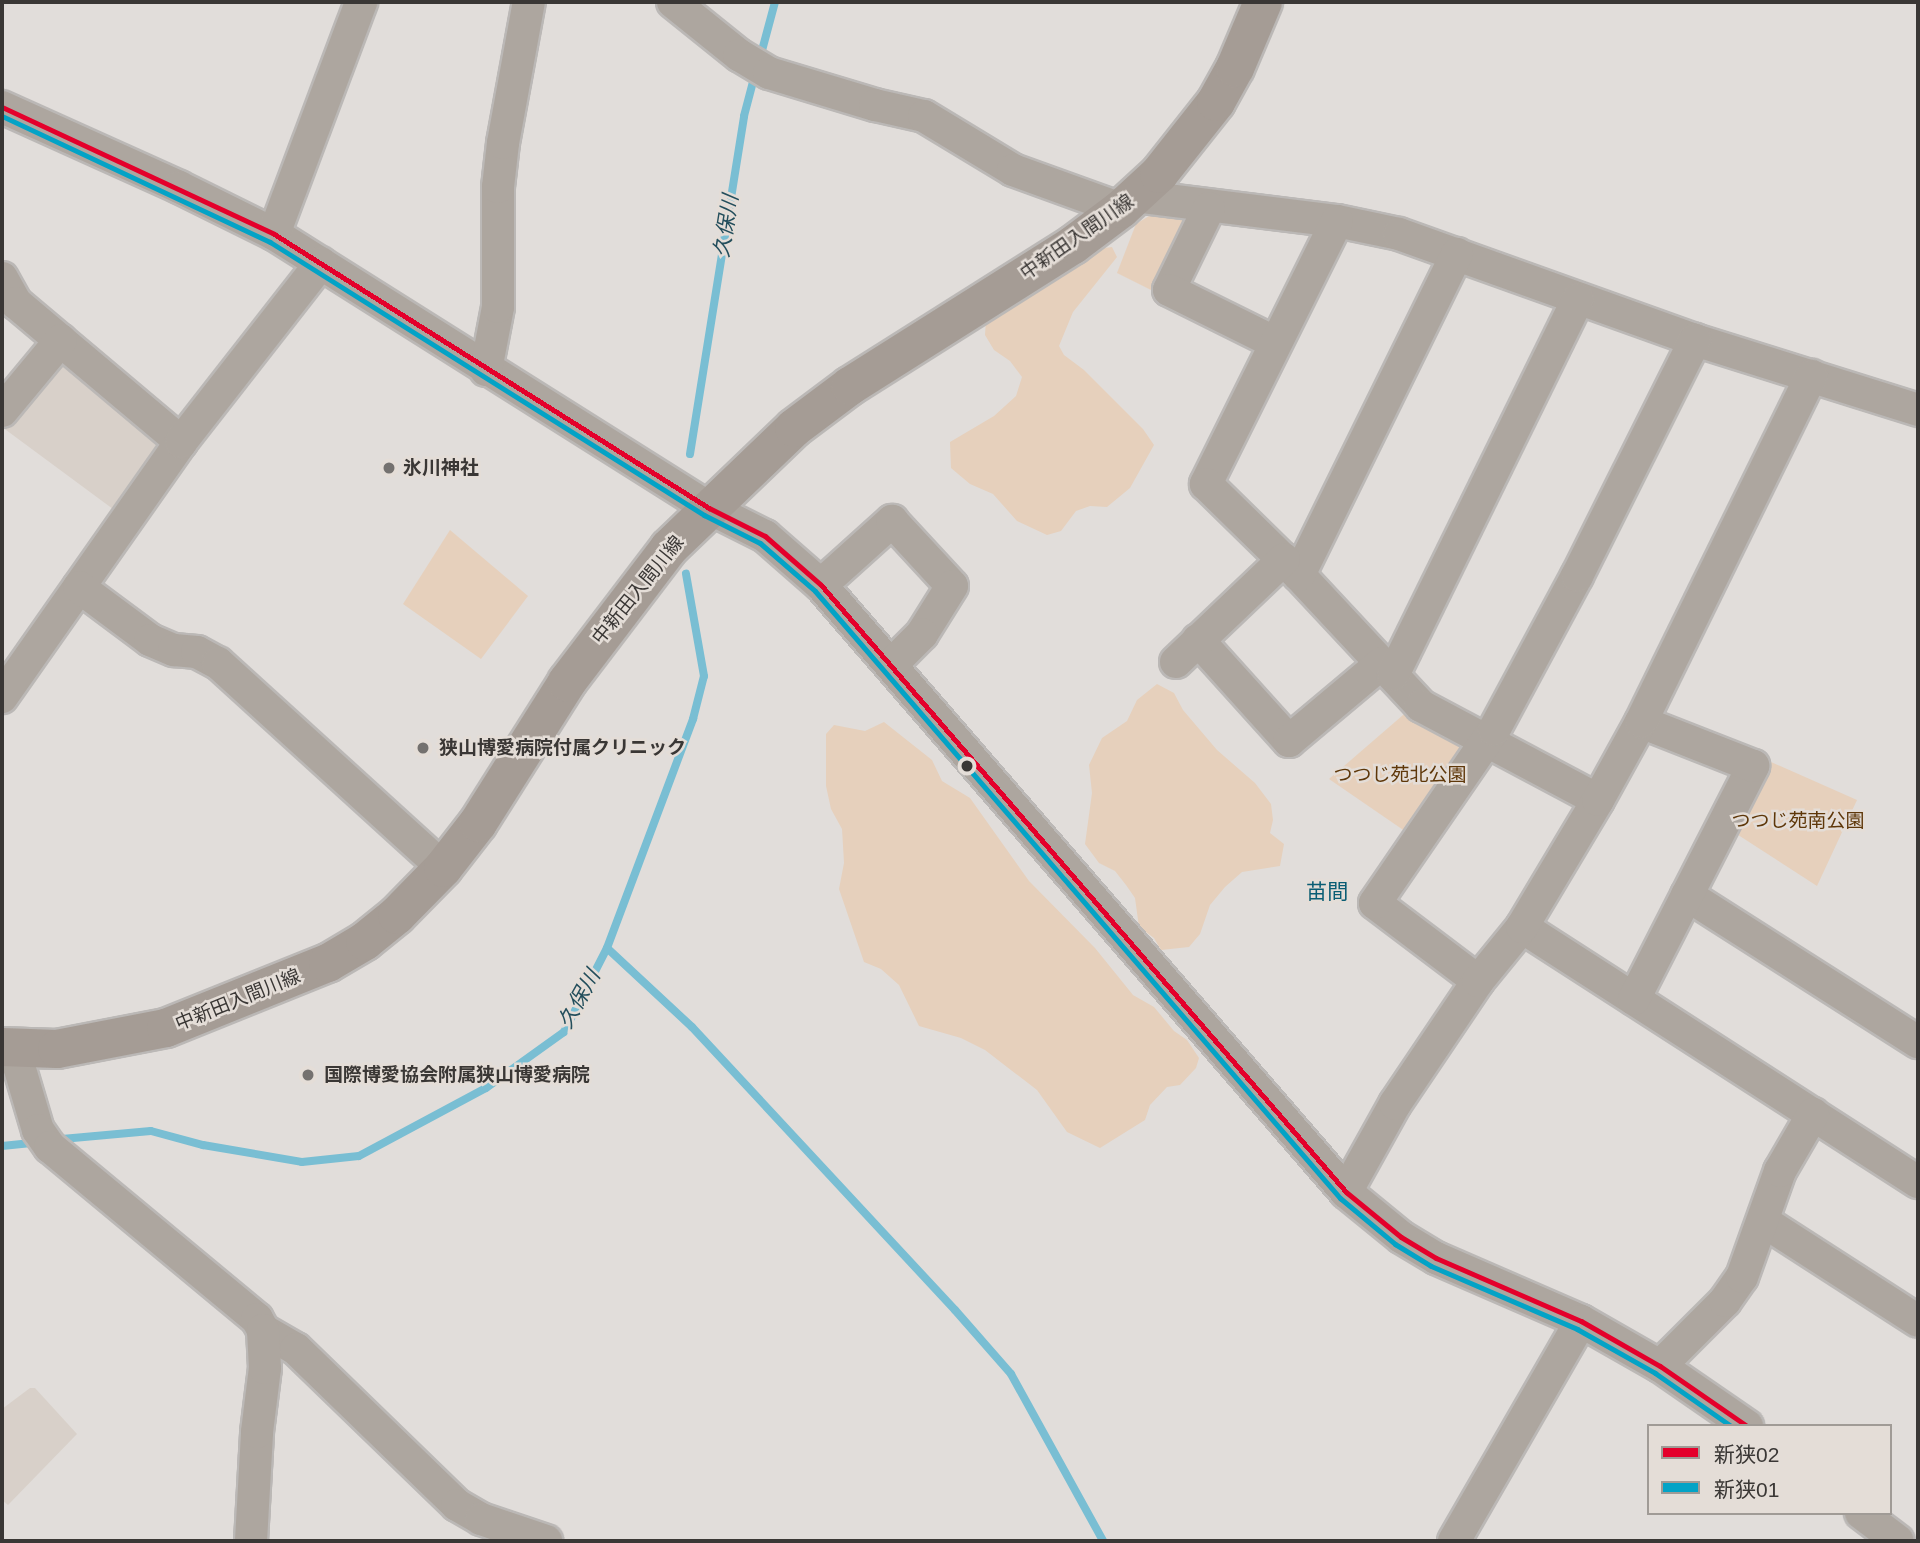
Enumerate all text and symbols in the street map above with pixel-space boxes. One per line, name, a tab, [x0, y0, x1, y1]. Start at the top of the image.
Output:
street label: 中新田入間川線	[1016, 190, 1138, 284]
water label: 久保川	[709, 193, 743, 259]
place label: 氷川神社	[403, 457, 479, 479]
marker: 氷川神社	[381, 460, 397, 476]
street label: 中新田入間川線	[587, 531, 689, 649]
place label: 狭山博愛病院付属クリニック	[439, 737, 686, 759]
marker: 狭山博愛病院付属クリニック	[413, 738, 433, 758]
unlabelled marker	[960, 759, 974, 773]
park label: つつじ苑北公園	[1334, 764, 1466, 786]
park label: つつじ苑南公園	[1732, 810, 1864, 832]
district label: 苗間	[1306, 879, 1348, 905]
street label: 中新田入間川線	[172, 965, 304, 1035]
water label: 久保川	[553, 965, 605, 1033]
place label: 国際博愛協会附属狭山博愛病院	[324, 1064, 590, 1086]
marker: 国際博愛協会附属狭山博愛病院	[298, 1065, 318, 1085]
legend	[1647, 1424, 1892, 1515]
text: 新狭02	[1714, 1443, 1779, 1466]
text: 新狭01	[1714, 1478, 1779, 1501]

